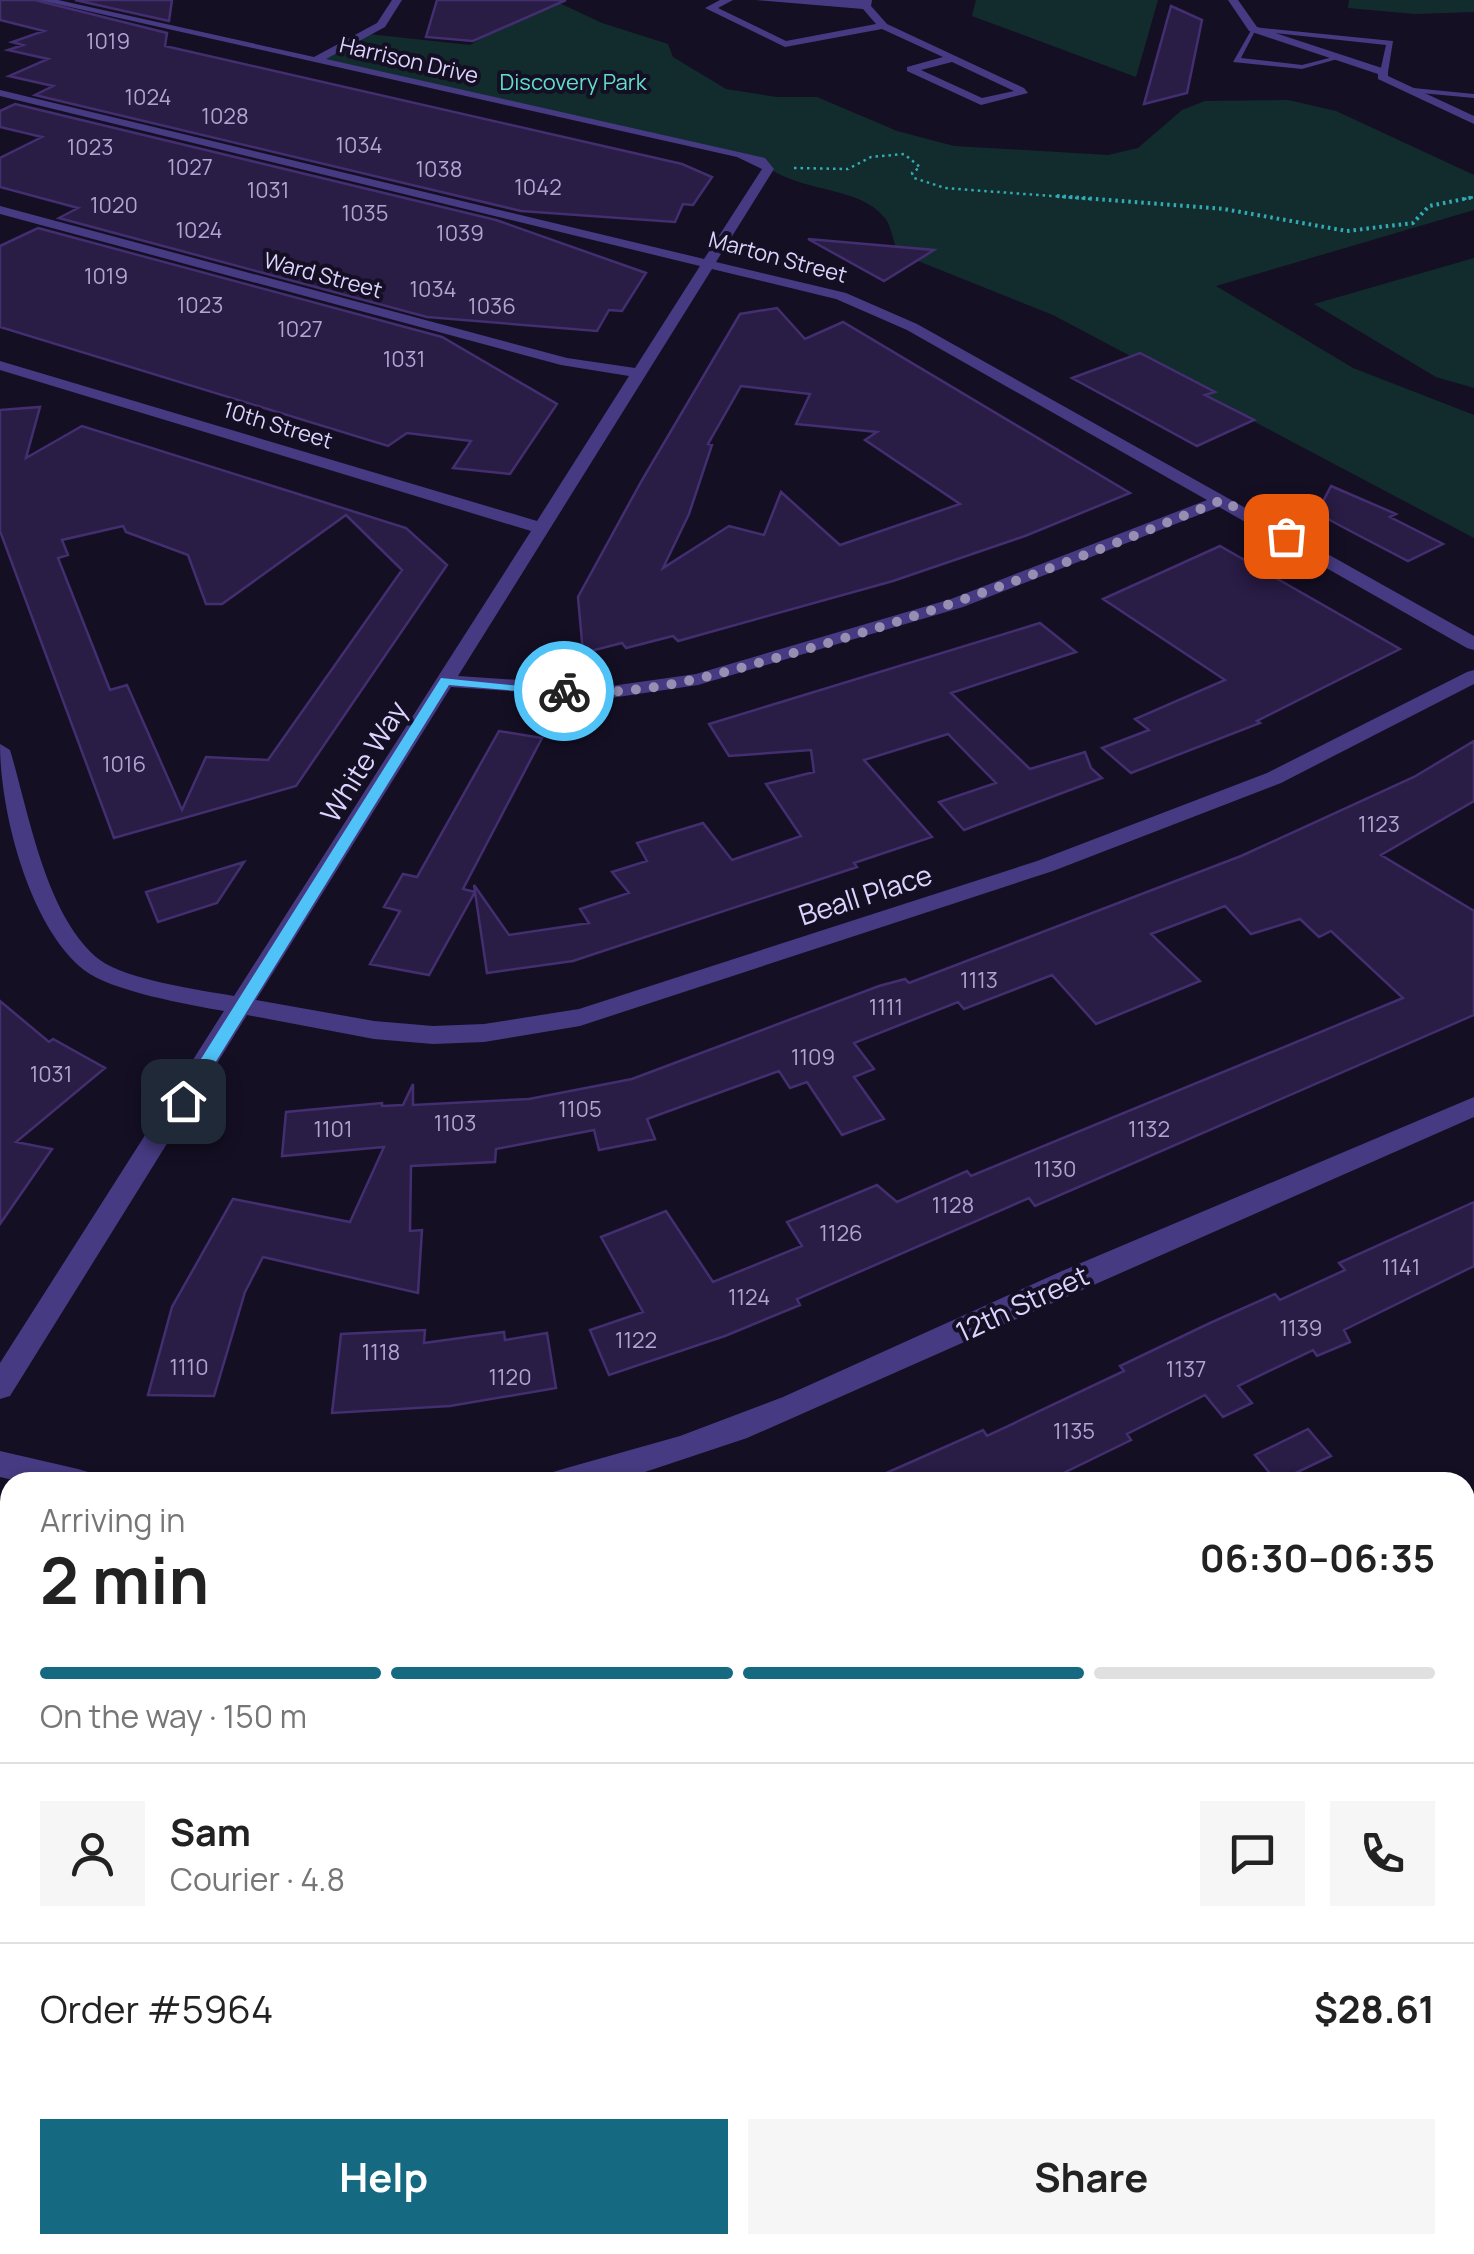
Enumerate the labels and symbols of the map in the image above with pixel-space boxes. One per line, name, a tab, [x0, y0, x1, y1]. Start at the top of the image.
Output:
house number: 1019	[86, 26, 130, 56]
street label: Harrison Drive	[337, 29, 482, 91]
park label: Discovery Park	[499, 67, 648, 97]
house number: 1024	[124, 82, 172, 112]
house number: 1028	[201, 101, 249, 131]
house number: 1034	[335, 130, 383, 160]
house number: 1023	[67, 132, 113, 162]
house number: 1027	[167, 152, 213, 182]
house number: 1038	[416, 154, 462, 184]
house number: 1042	[514, 172, 562, 202]
house number: 1031	[247, 175, 289, 205]
house number: 1020	[90, 190, 138, 220]
house number: 1035	[342, 198, 388, 228]
house number: 1024	[175, 215, 223, 245]
house number: 1039	[436, 218, 484, 248]
street label: Marton Street	[705, 224, 851, 290]
street label: Ward Street	[260, 245, 386, 305]
house number: 1019	[84, 261, 128, 291]
house number: 1034	[409, 274, 457, 304]
house number: 1023	[177, 290, 223, 320]
house number: 1036	[468, 291, 516, 321]
house number: 1027	[277, 314, 323, 344]
house number: 1031	[383, 344, 425, 374]
street label: 10th Street	[220, 394, 337, 456]
pin	[1244, 494, 1329, 579]
courier	[514, 641, 614, 741]
street label: White Way	[311, 693, 415, 829]
house number: 1016	[102, 749, 146, 779]
house number: 1123	[1358, 809, 1400, 839]
street label: Beall Place	[794, 855, 936, 933]
house number: 1113	[960, 965, 998, 995]
house number: 1111	[869, 992, 903, 1022]
house number: 1109	[791, 1042, 835, 1072]
house number: 1031	[30, 1059, 72, 1089]
pin	[141, 1059, 226, 1144]
house number: 1105	[558, 1094, 602, 1124]
house number: 1103	[434, 1108, 476, 1138]
house number: 1101	[313, 1114, 353, 1144]
house number: 1132	[1128, 1114, 1170, 1144]
house number: 1130	[1034, 1154, 1076, 1184]
house number: 1128	[932, 1190, 974, 1220]
house number: 1126	[819, 1218, 863, 1248]
house number: 1141	[1382, 1252, 1420, 1282]
street label: 12th Street	[949, 1256, 1095, 1350]
house number: 1124	[728, 1282, 770, 1312]
house number: 1139	[1280, 1313, 1322, 1343]
house number: 1122	[615, 1325, 657, 1355]
house number: 1118	[362, 1337, 400, 1367]
house number: 1110	[169, 1352, 209, 1382]
house number: 1137	[1166, 1354, 1206, 1384]
house number: 1120	[488, 1362, 532, 1392]
house number: 1135	[1053, 1416, 1095, 1446]

